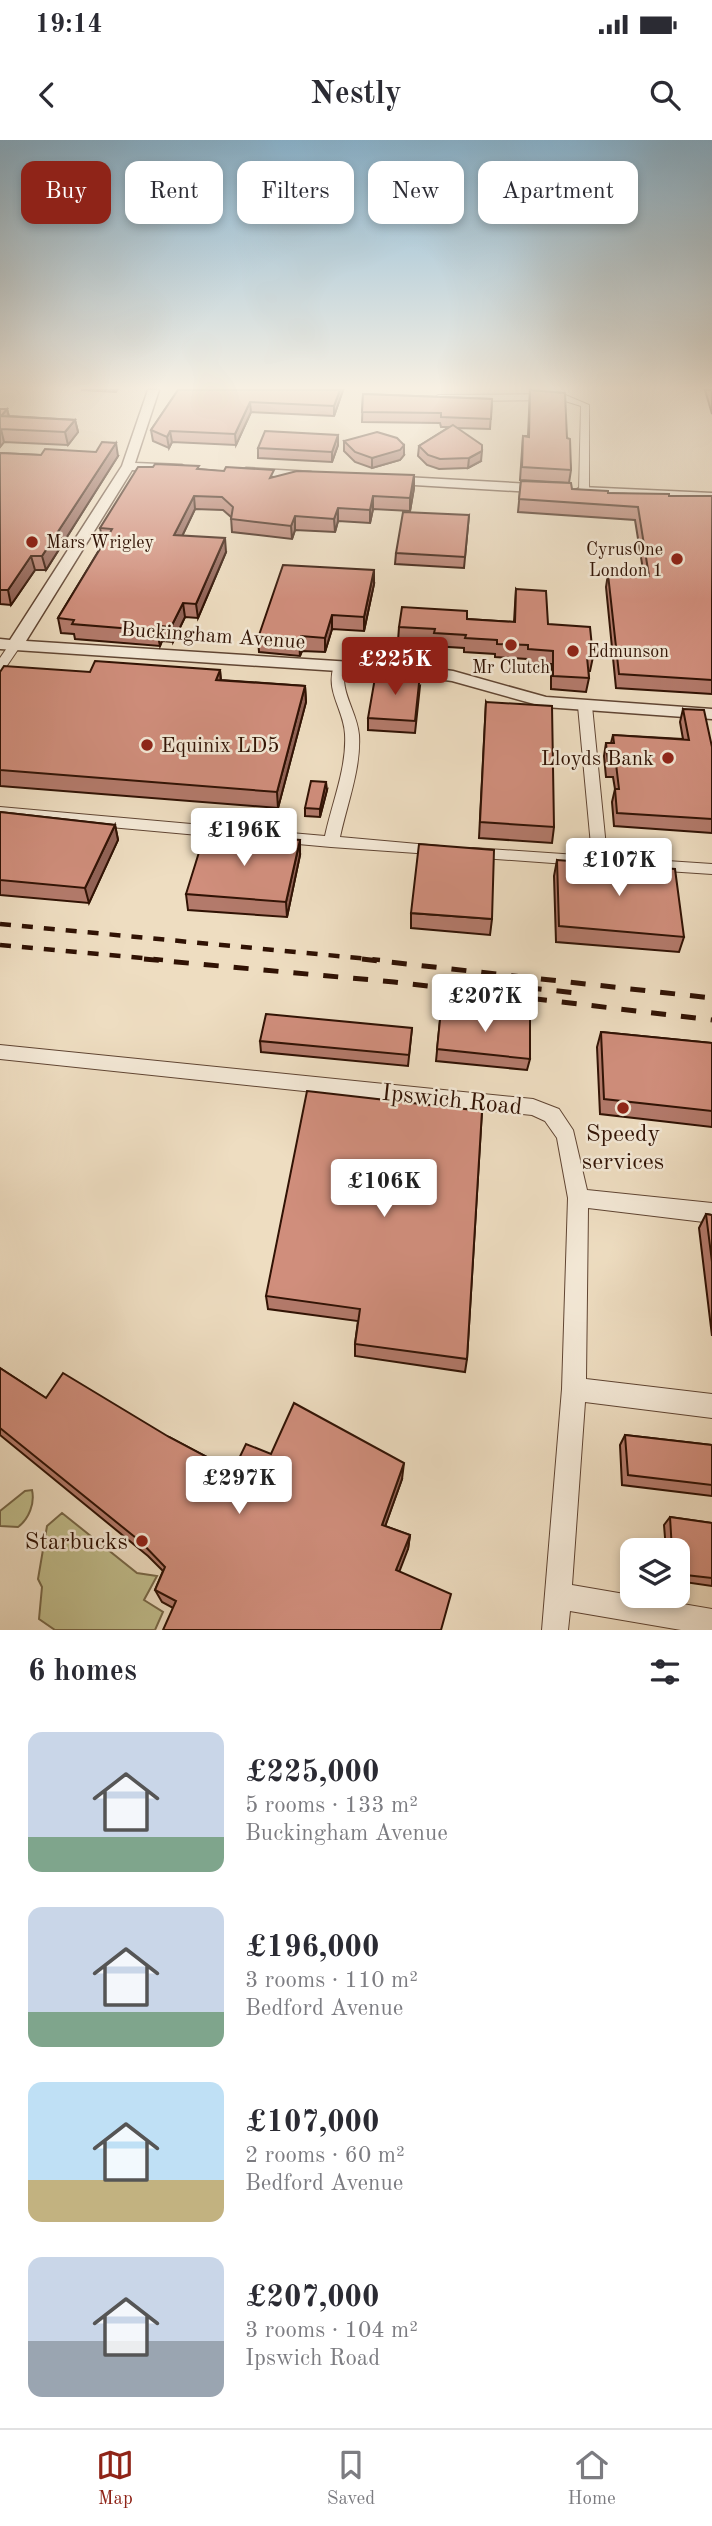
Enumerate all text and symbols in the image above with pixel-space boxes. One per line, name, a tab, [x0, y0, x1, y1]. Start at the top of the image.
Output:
text: 19:14	[35, 12, 103, 38]
icon: back	[28, 76, 66, 114]
icon: search	[646, 76, 684, 114]
text: Nestly	[310, 79, 402, 111]
chip: Buy	[21, 161, 111, 224]
chip: Rent	[125, 161, 223, 224]
chip: Filters	[237, 161, 354, 224]
chip: New	[368, 161, 464, 224]
chip: Apartment	[478, 161, 638, 224]
marker: Mars Wrigley	[24, 534, 40, 550]
place label: Mars Wrigley	[46, 534, 155, 552]
place label: CyrusOne London 1	[586, 541, 663, 580]
marker: CyrusOne London 1	[669, 551, 685, 567]
street label: Buckingham Avenue	[120, 620, 306, 653]
marker: Mr Clutch	[503, 637, 519, 653]
pin: £225K	[346, 638, 444, 697]
marker: Edmunson	[565, 643, 581, 659]
place label: Edmunson	[587, 643, 669, 661]
text: £225K	[358, 648, 432, 671]
place label: Mr Clutch	[472, 659, 550, 677]
place label: Equinix LD5	[161, 736, 279, 757]
marker: Equinix LD5	[139, 737, 155, 753]
place label: Lloyds Bank	[541, 749, 654, 770]
marker: Lloyds Bank	[660, 750, 676, 766]
pin: £196K	[195, 808, 293, 868]
text: £196K	[207, 819, 281, 842]
pin: £107K	[570, 838, 668, 898]
text: £107K	[582, 849, 656, 872]
pin: £207K	[436, 974, 534, 1034]
text: £207K	[448, 985, 522, 1008]
street label: Ipswich Road	[380, 1082, 523, 1120]
marker: Speedy services	[615, 1100, 631, 1116]
place label: Speedy services	[582, 1123, 664, 1175]
pin: £106K	[335, 1160, 433, 1219]
text: £106K	[347, 1170, 421, 1193]
pin: £297K	[190, 1456, 288, 1516]
text: £297K	[202, 1467, 276, 1490]
place label: Starbucks	[25, 1531, 128, 1555]
marker: Starbucks	[134, 1533, 150, 1549]
map controls	[620, 1538, 690, 1608]
button: layers	[620, 1538, 690, 1608]
icon: filters	[646, 1653, 684, 1691]
text: 6 homes	[28, 1657, 137, 1687]
text: £225,000	[245, 1758, 379, 1788]
icon: home	[84, 1760, 168, 1844]
text: 5 rooms · 133 m²	[245, 1794, 418, 1817]
text: Buckingham Avenue	[245, 1822, 448, 1845]
text: £196,000	[245, 1933, 379, 1963]
icon: home	[84, 1935, 168, 2019]
text: 3 rooms · 110 m²	[245, 1969, 418, 1992]
text: Bedford Avenue	[245, 1997, 403, 2020]
text: £107,000	[245, 2108, 379, 2138]
icon: home	[84, 2110, 168, 2194]
text: 2 rooms · 60 m²	[245, 2144, 405, 2167]
text: Bedford Avenue	[245, 2172, 403, 2195]
text: £207,000	[245, 2283, 379, 2313]
icon: home	[84, 2285, 168, 2369]
text: 3 rooms · 104 m²	[245, 2319, 418, 2342]
text: Ipswich Road	[245, 2347, 380, 2370]
tab: Map	[96, 2446, 134, 2511]
tab: Saved	[327, 2446, 375, 2511]
tab: Home	[568, 2446, 616, 2511]

